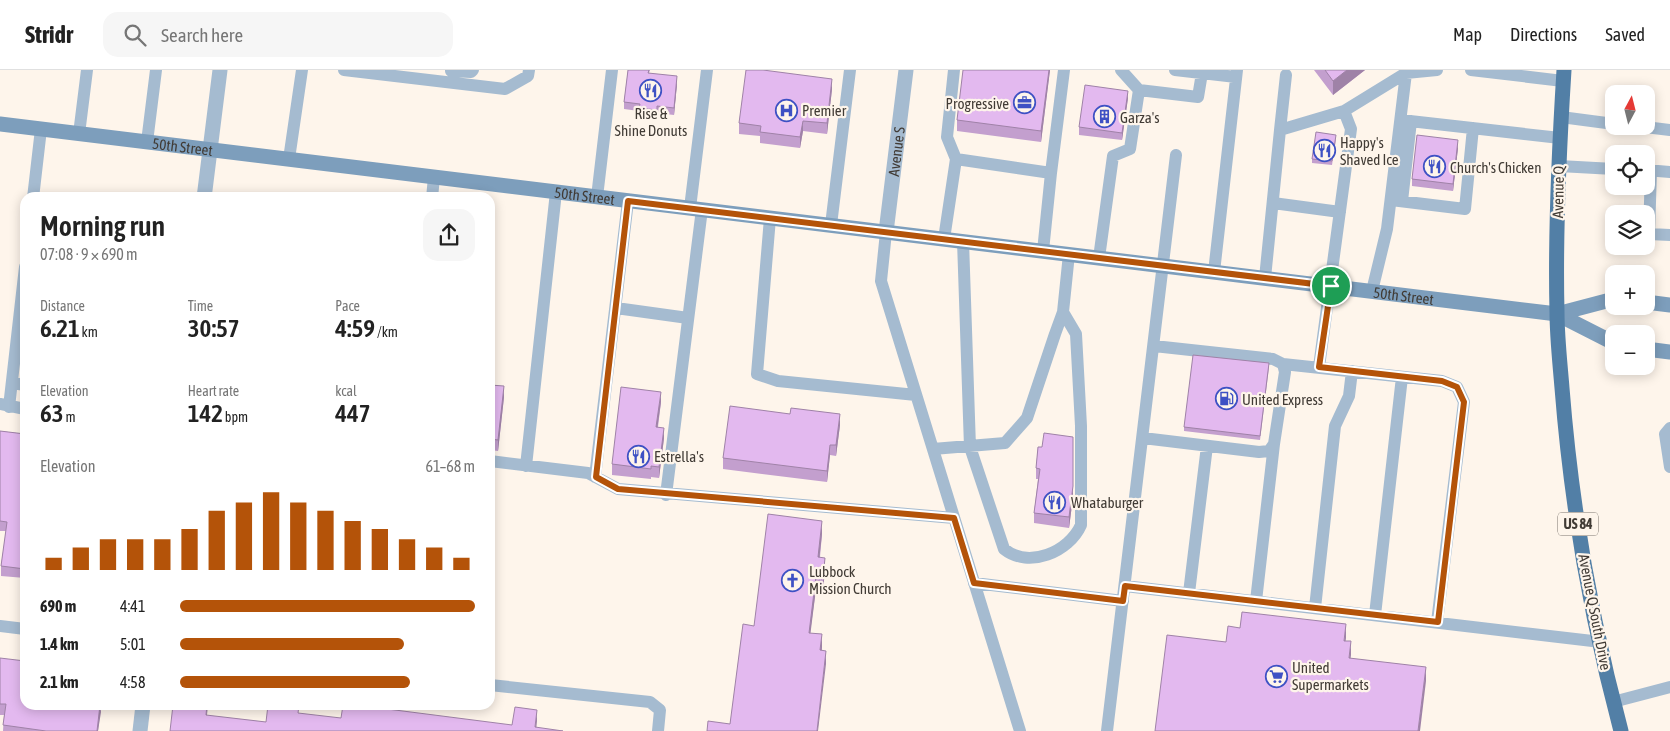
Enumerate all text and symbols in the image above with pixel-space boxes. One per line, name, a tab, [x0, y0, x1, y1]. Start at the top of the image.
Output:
search box	[103, 12, 453, 57]
text: Stridr	[25, 21, 73, 48]
icon: search	[121, 21, 149, 49]
text: Search here	[161, 24, 243, 46]
text: Map	[1453, 24, 1482, 45]
text: Directions	[1510, 24, 1577, 45]
text: Saved	[1605, 24, 1645, 45]
restaurant icon: Rise & Shine Donuts	[639, 78, 663, 102]
north arrow	[1605, 85, 1655, 135]
map controls	[1605, 85, 1655, 375]
office icon: Progressive	[1013, 91, 1037, 115]
place label: Progressive	[946, 95, 1009, 112]
hospital icon: Premier	[774, 98, 798, 122]
place label: Premier	[802, 102, 847, 119]
place label: Rise & Shine Donuts	[615, 105, 687, 139]
building icon: Garza's	[1092, 105, 1116, 129]
place label: Garza's	[1120, 109, 1159, 126]
street label: Avenue S	[884, 126, 907, 177]
street label: 50th Street	[151, 134, 214, 158]
place label: Happy's Shaved Ice	[1340, 134, 1399, 168]
restaurant icon: Happy's Shaved Ice	[1312, 139, 1336, 163]
button: locate	[1605, 145, 1655, 195]
restaurant icon: Church's Chicken	[1422, 155, 1446, 179]
place label: Church's Chicken	[1450, 159, 1541, 176]
street label: Avenue Q	[1549, 165, 1567, 218]
street label: 50th Street	[553, 183, 616, 207]
button: layers	[1605, 205, 1655, 255]
button: share	[423, 209, 475, 261]
text: Morning run	[40, 210, 165, 242]
text: 07:08 · 9 × 690 m	[40, 245, 138, 263]
pin	[1310, 265, 1352, 307]
button: +	[1605, 265, 1655, 315]
icon: arrive	[1317, 272, 1345, 300]
street label: 50th Street	[1372, 283, 1435, 307]
text: Distance	[40, 298, 85, 314]
text: Time	[188, 298, 213, 314]
text: Pace	[335, 298, 360, 314]
text: 6.21	[40, 314, 80, 342]
text: 30:57	[188, 314, 240, 342]
text: 4:59	[335, 314, 375, 342]
text: km	[80, 324, 98, 340]
text: /km	[375, 324, 398, 340]
button: −	[1605, 325, 1655, 375]
text: Elevation	[40, 383, 89, 399]
text: Heart rate	[188, 383, 239, 399]
text: kcal	[335, 383, 357, 399]
fuel station icon: United Express	[1214, 387, 1238, 411]
place label: United Express	[1242, 391, 1323, 408]
text: 63	[40, 399, 64, 427]
text: 142	[188, 399, 223, 427]
text: 447	[335, 399, 371, 427]
text: m	[64, 409, 76, 425]
text: bpm	[223, 409, 248, 425]
restaurant icon: Estrella's	[626, 444, 650, 468]
place label: Estrella's	[654, 448, 704, 465]
text: Elevation	[40, 457, 95, 475]
text: 61–68 m	[426, 457, 475, 475]
restaurant icon: Whataburger	[1043, 490, 1067, 514]
place label: Whataburger	[1071, 494, 1144, 511]
road number: US 84	[1558, 512, 1598, 536]
street label: Avenue Q South Drive	[1575, 553, 1615, 672]
place label: Lubbock Mission Church	[809, 563, 891, 597]
church icon: Lubbock Mission Church	[781, 568, 805, 592]
text: 690 m	[40, 597, 76, 615]
text: 4:41	[120, 597, 145, 615]
text: 1.4 km	[40, 635, 79, 653]
text: 5:01	[120, 635, 146, 653]
place label: United Supermarkets	[1292, 659, 1369, 693]
supermarket icon: United Supermarkets	[1264, 664, 1288, 688]
text: 2.1 km	[40, 673, 79, 691]
text: 4:58	[120, 673, 145, 691]

